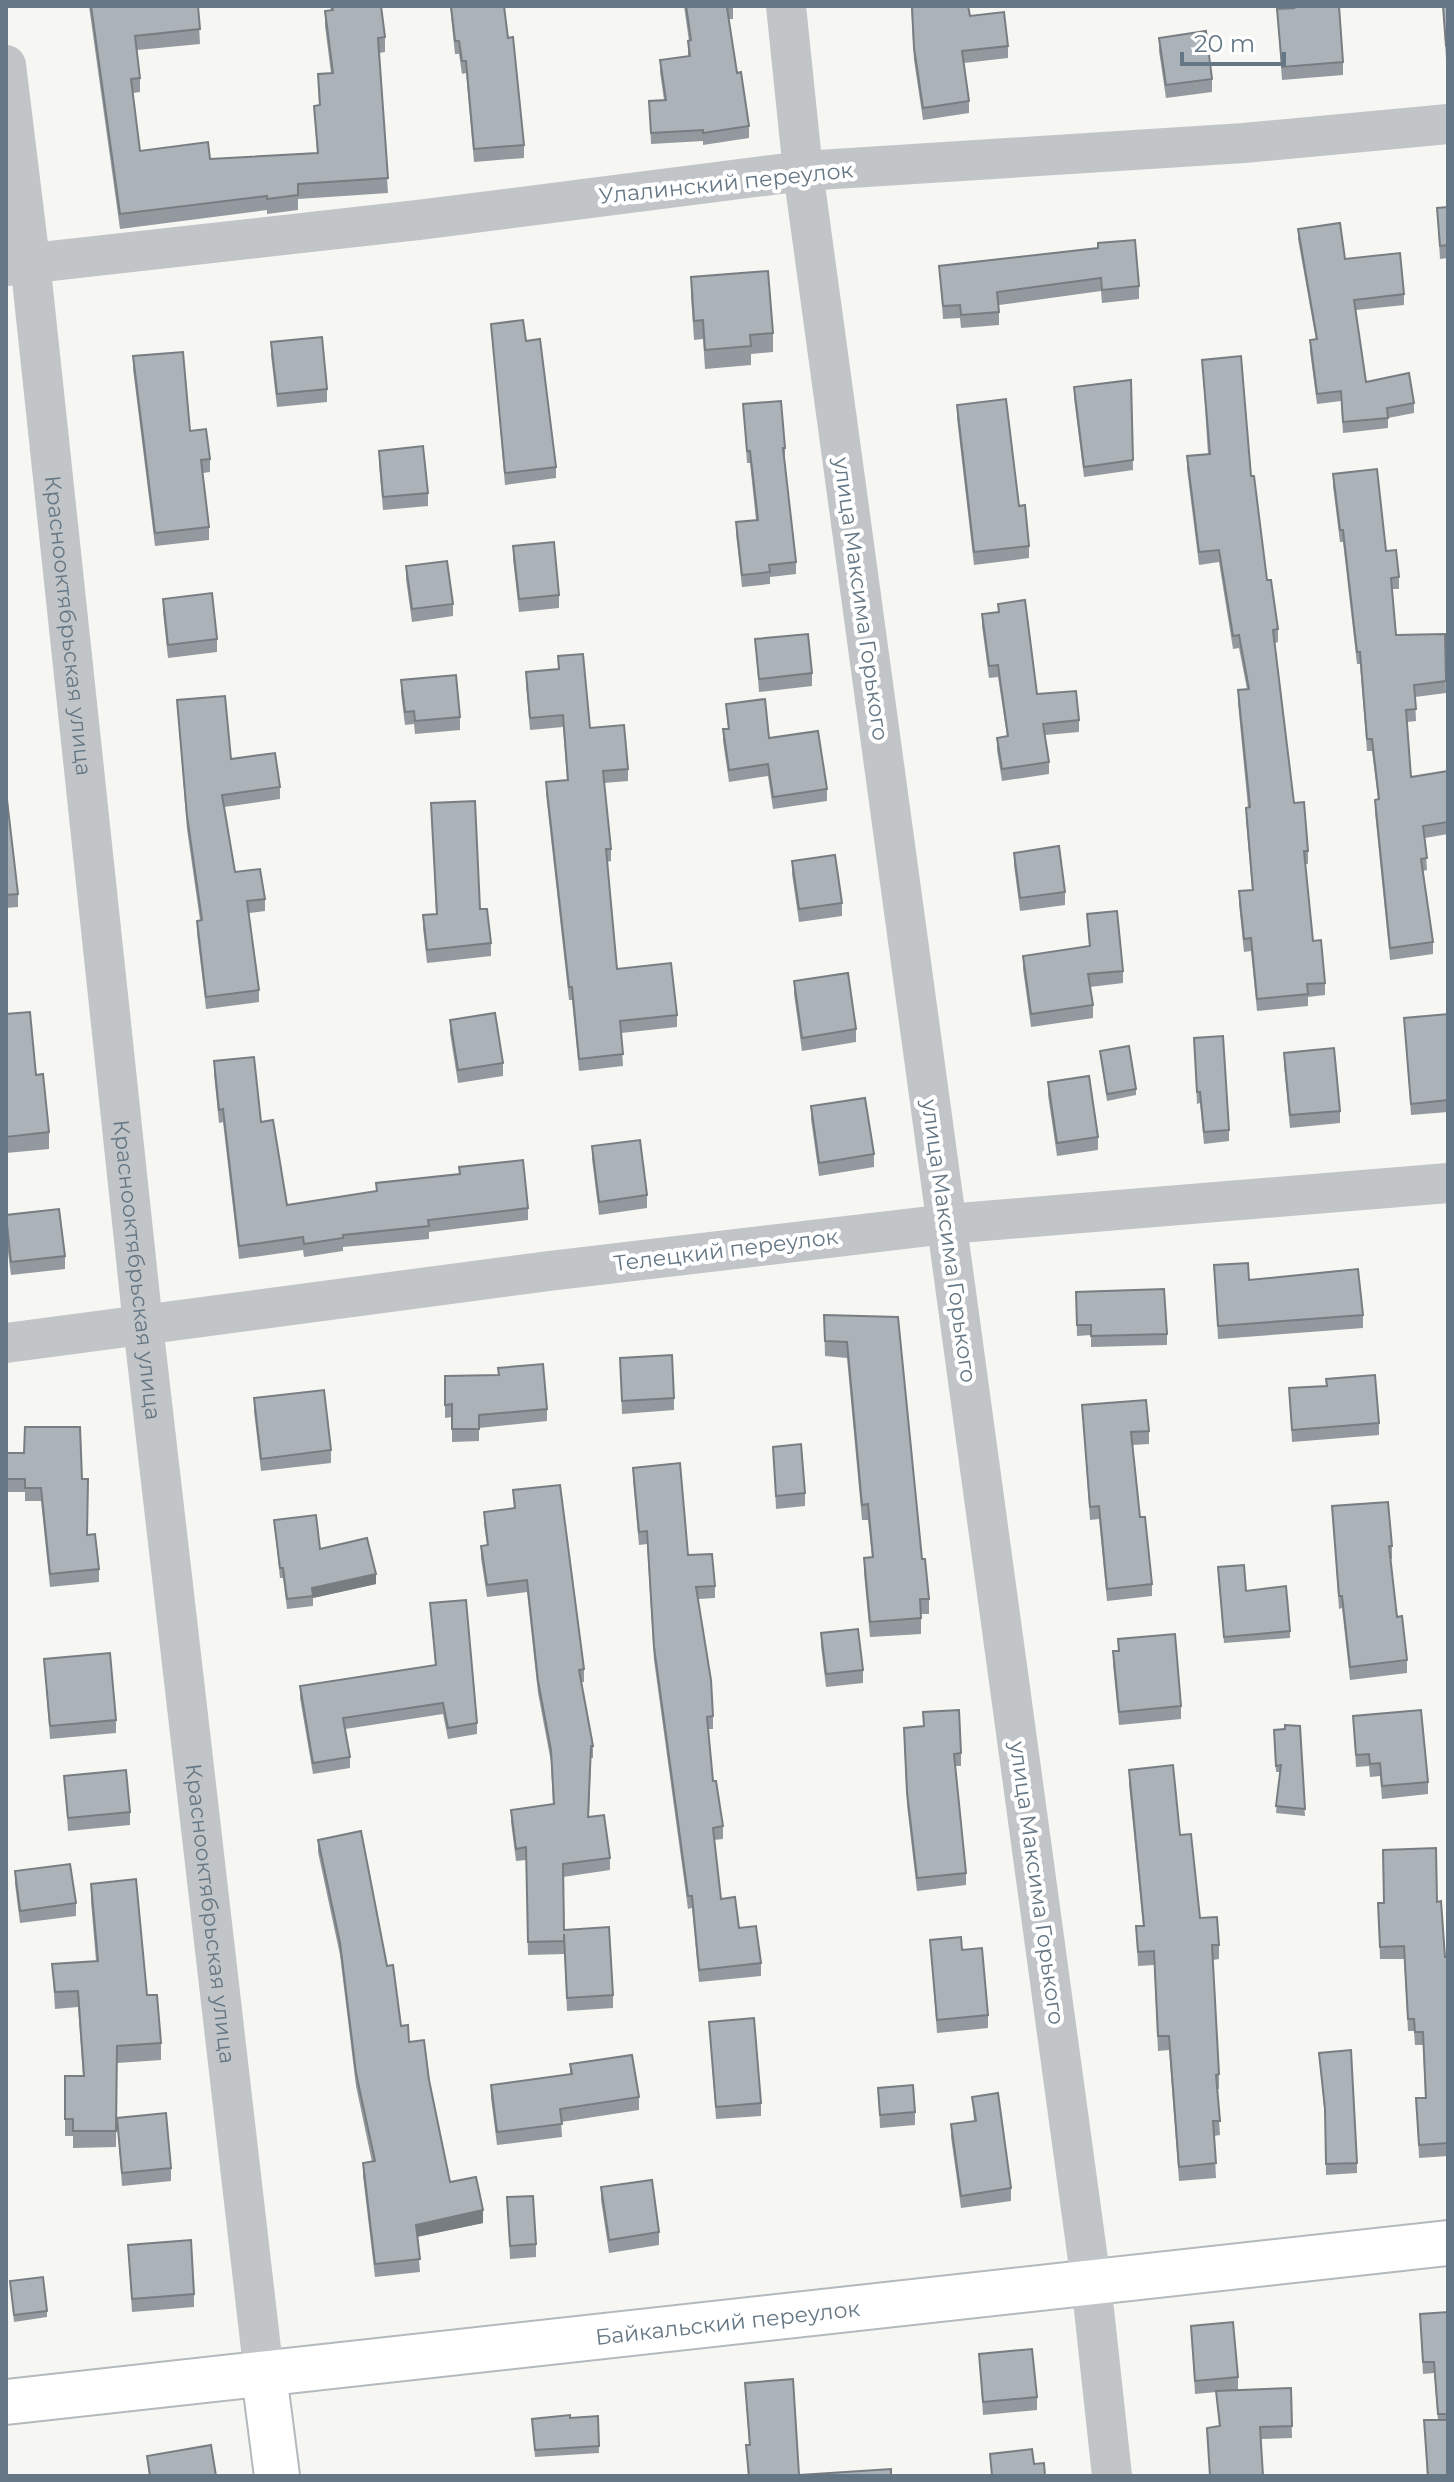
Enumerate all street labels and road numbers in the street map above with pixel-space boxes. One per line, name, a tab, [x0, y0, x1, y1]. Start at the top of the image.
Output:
street label: Улалинский переулок	[598, 156, 855, 210]
street label: улица Максима Горького	[828, 454, 894, 743]
street label: Краснооктябрьская улица	[39, 474, 98, 777]
street label: улица Максима Горького	[916, 1096, 982, 1385]
street label: Краснооктябрьская улица	[108, 1118, 167, 1421]
street label: Телецкий переулок	[612, 1223, 840, 1277]
street label: улица Максима Горького	[1004, 1738, 1070, 2027]
street label: Краснооктябрьская улица	[180, 1762, 242, 2065]
street label: Байкальский переулок	[594, 2294, 862, 2350]

